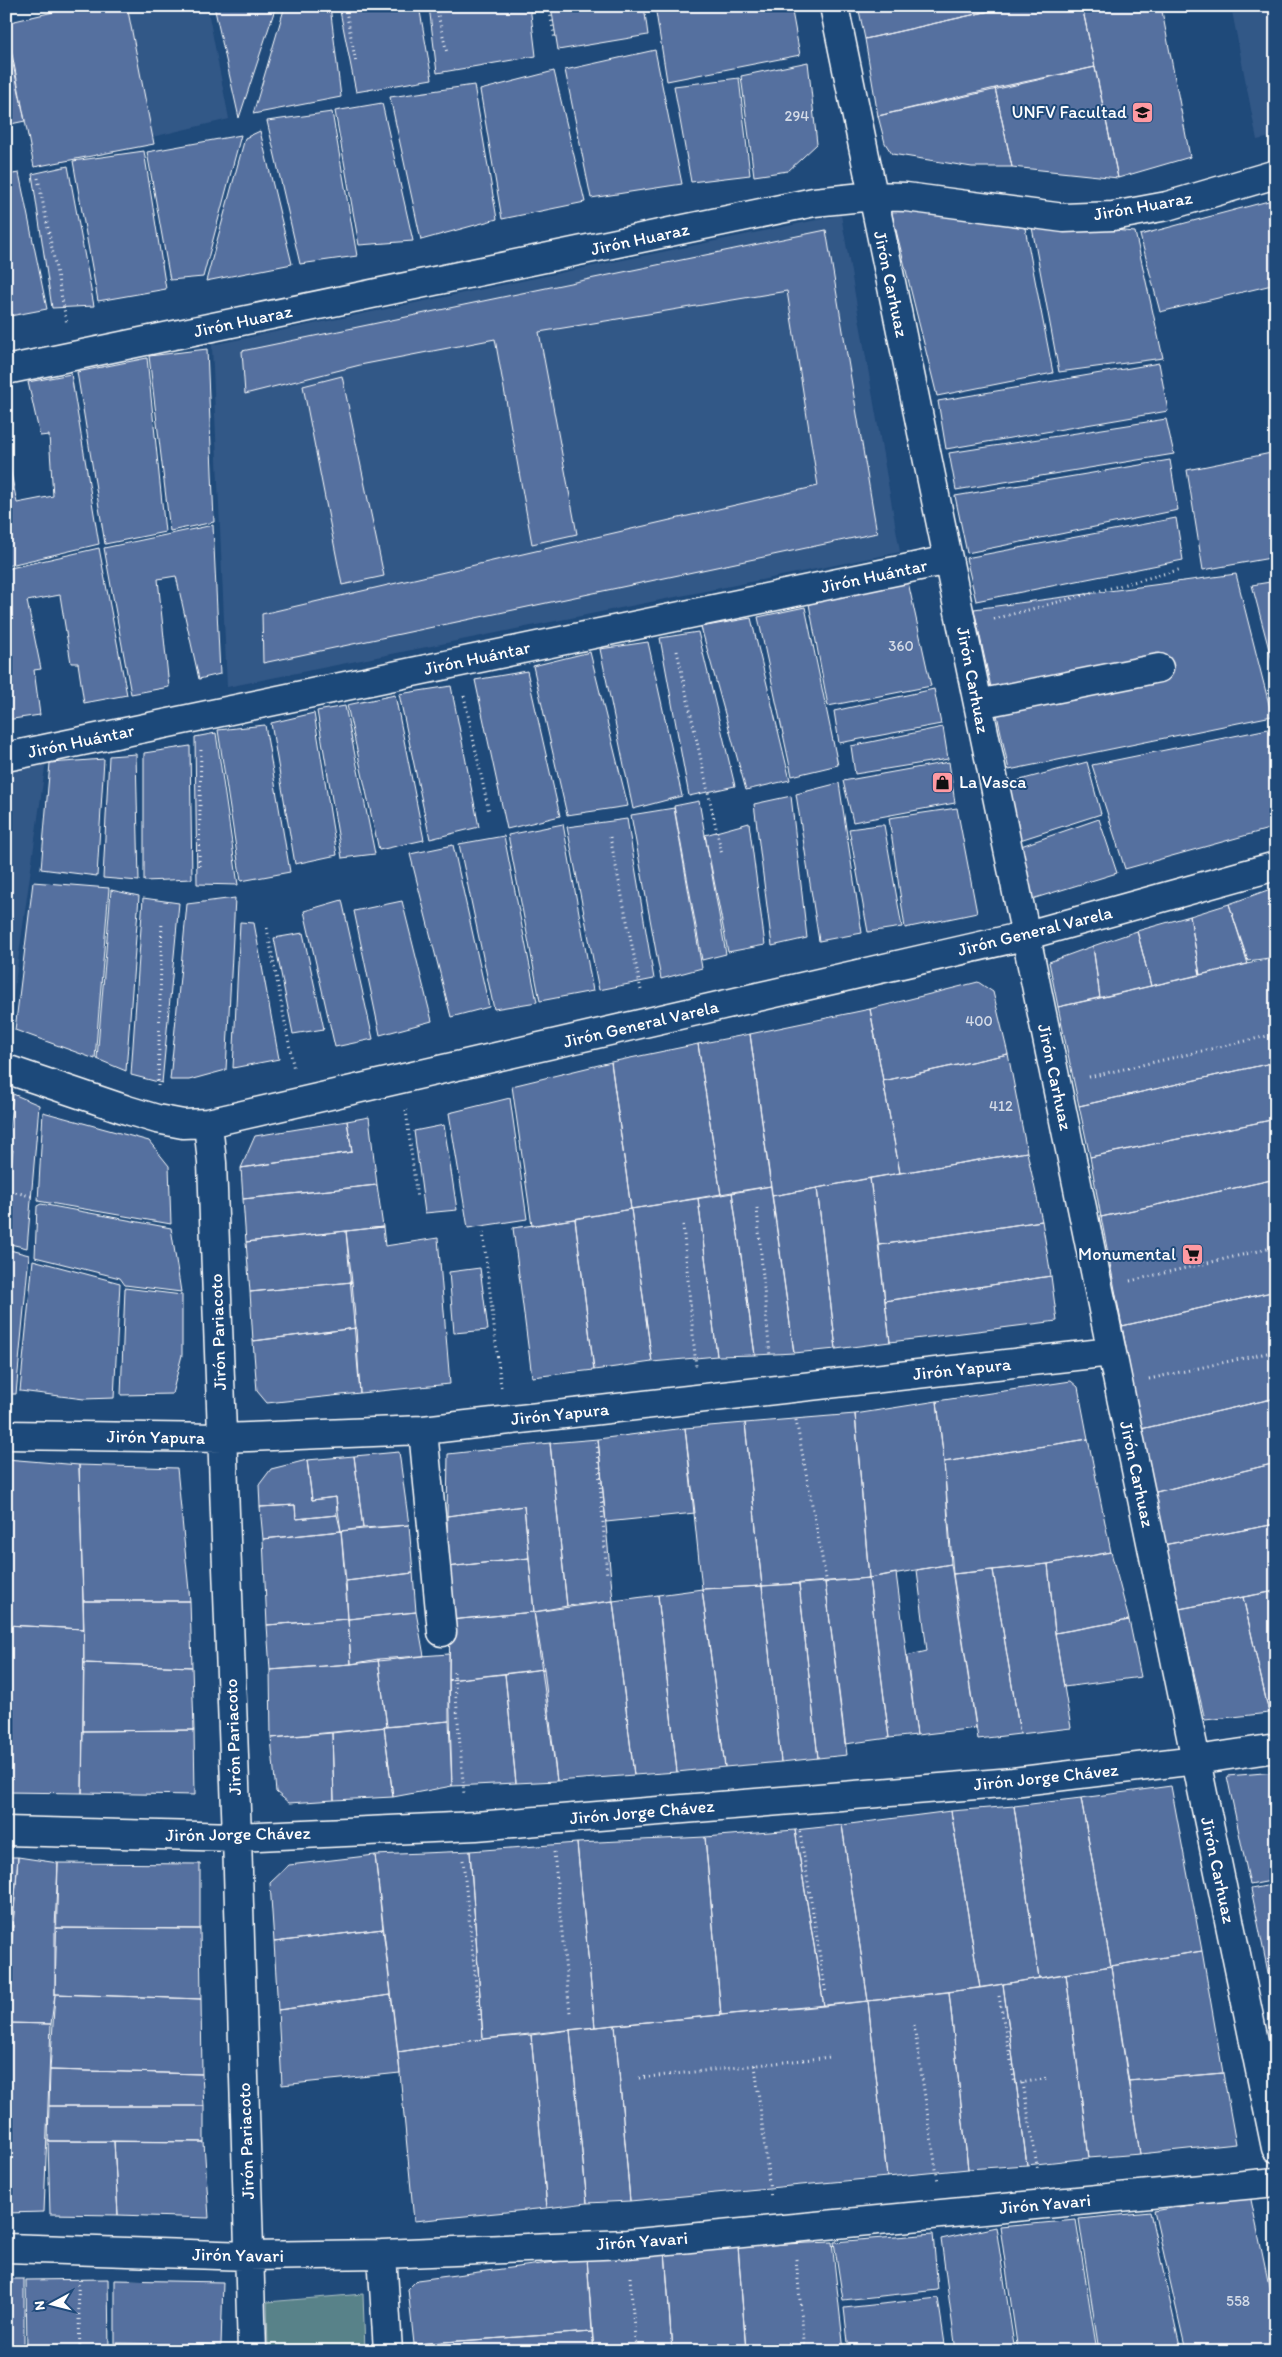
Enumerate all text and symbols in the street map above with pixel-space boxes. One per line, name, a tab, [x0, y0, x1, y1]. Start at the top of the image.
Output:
school or university icon: UNFV Facultad	[1131, 100, 1155, 124]
place label: UNFV Facultad	[1012, 101, 1127, 123]
house number: 294	[785, 107, 809, 125]
street label: Jirón Huaraz	[1092, 186, 1195, 226]
street label: Jirón Huaraz	[589, 218, 692, 260]
street label: Jirón Carhuaz	[869, 229, 913, 339]
street label: Jirón Huaraz	[192, 300, 295, 342]
street label: Jirón Huántar	[819, 554, 929, 598]
street label: Jirón Carhuaz	[952, 625, 994, 735]
street label: Jirón Huántar	[422, 636, 532, 680]
house number: 360	[888, 637, 914, 655]
street label: Jirón Huántar	[26, 719, 136, 763]
shop icon: La Vasca	[931, 770, 955, 794]
place label: La Vasca	[959, 771, 1027, 793]
street label: Jirón General Varela	[955, 901, 1115, 961]
street label: Jirón General Varela	[561, 995, 721, 1053]
house number: 400	[965, 1012, 993, 1030]
street label: Jirón Carhuaz	[1033, 1022, 1077, 1132]
house number: 412	[989, 1097, 1013, 1115]
supermarket icon: Monumental	[1180, 1242, 1204, 1266]
place label: Monumental	[1078, 1243, 1176, 1265]
street label: Jirón Pariacoto	[205, 1273, 231, 1391]
street label: Jirón Yapura	[912, 1353, 1013, 1385]
street label: Jirón Yapura	[510, 1398, 611, 1430]
street label: Jirón Carhuaz	[1115, 1419, 1159, 1529]
street label: Jirón Yapura	[107, 1425, 206, 1449]
street label: Jirón Pariacoto	[220, 1678, 246, 1796]
street label: Jirón Jorge Chávez	[973, 1758, 1120, 1796]
street label: Jirón Jorge Chávez	[569, 1795, 716, 1829]
street label: Jirón Carhuaz	[1196, 1815, 1240, 1925]
street label: Jirón Jorge Chávez	[165, 1822, 311, 1846]
street label: Jirón Pariacoto	[233, 2082, 259, 2200]
street label: Jirón Yavari	[998, 2189, 1092, 2219]
street label: Jirón Yavari	[595, 2227, 689, 2255]
street label: Jirón Yavari	[192, 2243, 284, 2267]
north arrow	[28, 2280, 78, 2330]
house number: 558	[1226, 2292, 1250, 2310]
text: N	[31, 2300, 49, 2311]

